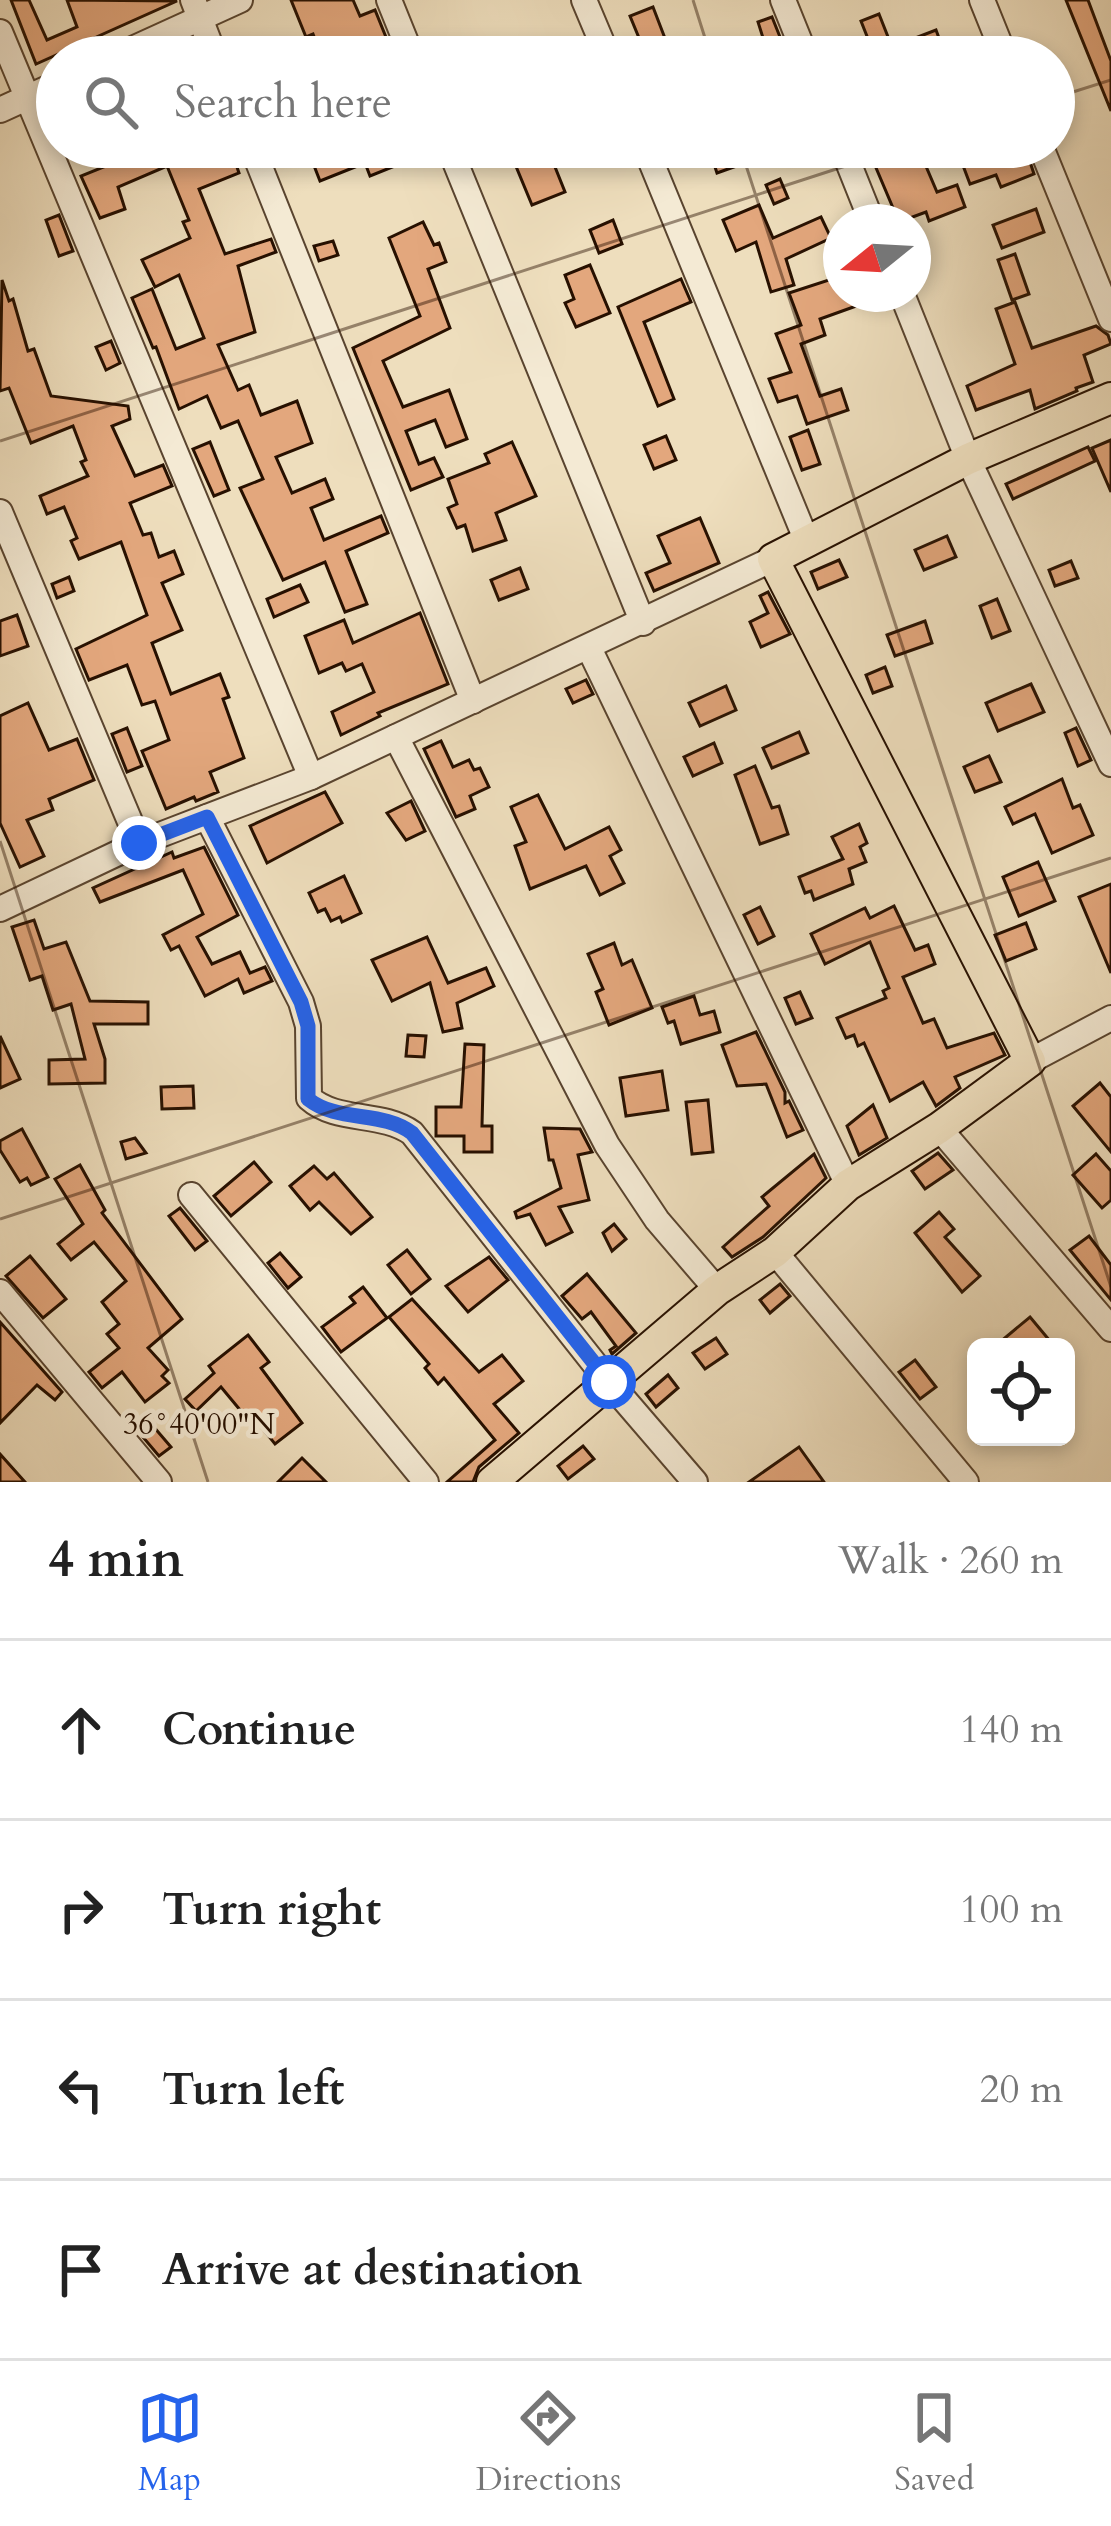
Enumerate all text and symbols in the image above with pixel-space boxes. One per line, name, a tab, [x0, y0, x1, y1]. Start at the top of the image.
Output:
search box	[36, 36, 1075, 168]
icon: search	[78, 69, 144, 135]
text: Search here	[174, 72, 392, 133]
north arrow	[823, 204, 931, 312]
route end	[112, 816, 166, 870]
map controls	[967, 1338, 1075, 1446]
button: locate	[967, 1338, 1075, 1446]
route start	[582, 1355, 636, 1409]
text: 36°40'00"N	[123, 1404, 275, 1445]
text: 4 min	[48, 1525, 184, 1595]
text: Walk · 260 m	[838, 1534, 1063, 1587]
icon: ahead	[48, 1697, 114, 1763]
text: Continue	[162, 1699, 356, 1760]
text: 140 m	[960, 1703, 1063, 1756]
icon: right	[48, 1877, 114, 1943]
text: Turn right	[162, 1879, 381, 1940]
text: 100 m	[960, 1883, 1063, 1936]
icon: left	[48, 2057, 114, 2123]
text: Turn left	[162, 2059, 344, 2120]
text: 20 m	[980, 2063, 1063, 2116]
icon: arrive	[48, 2237, 114, 2303]
text: Arrive at destination	[162, 2239, 582, 2300]
tab: Map	[137, 2385, 203, 2502]
tab: Directions	[476, 2385, 621, 2502]
tab: Saved	[894, 2385, 974, 2502]

